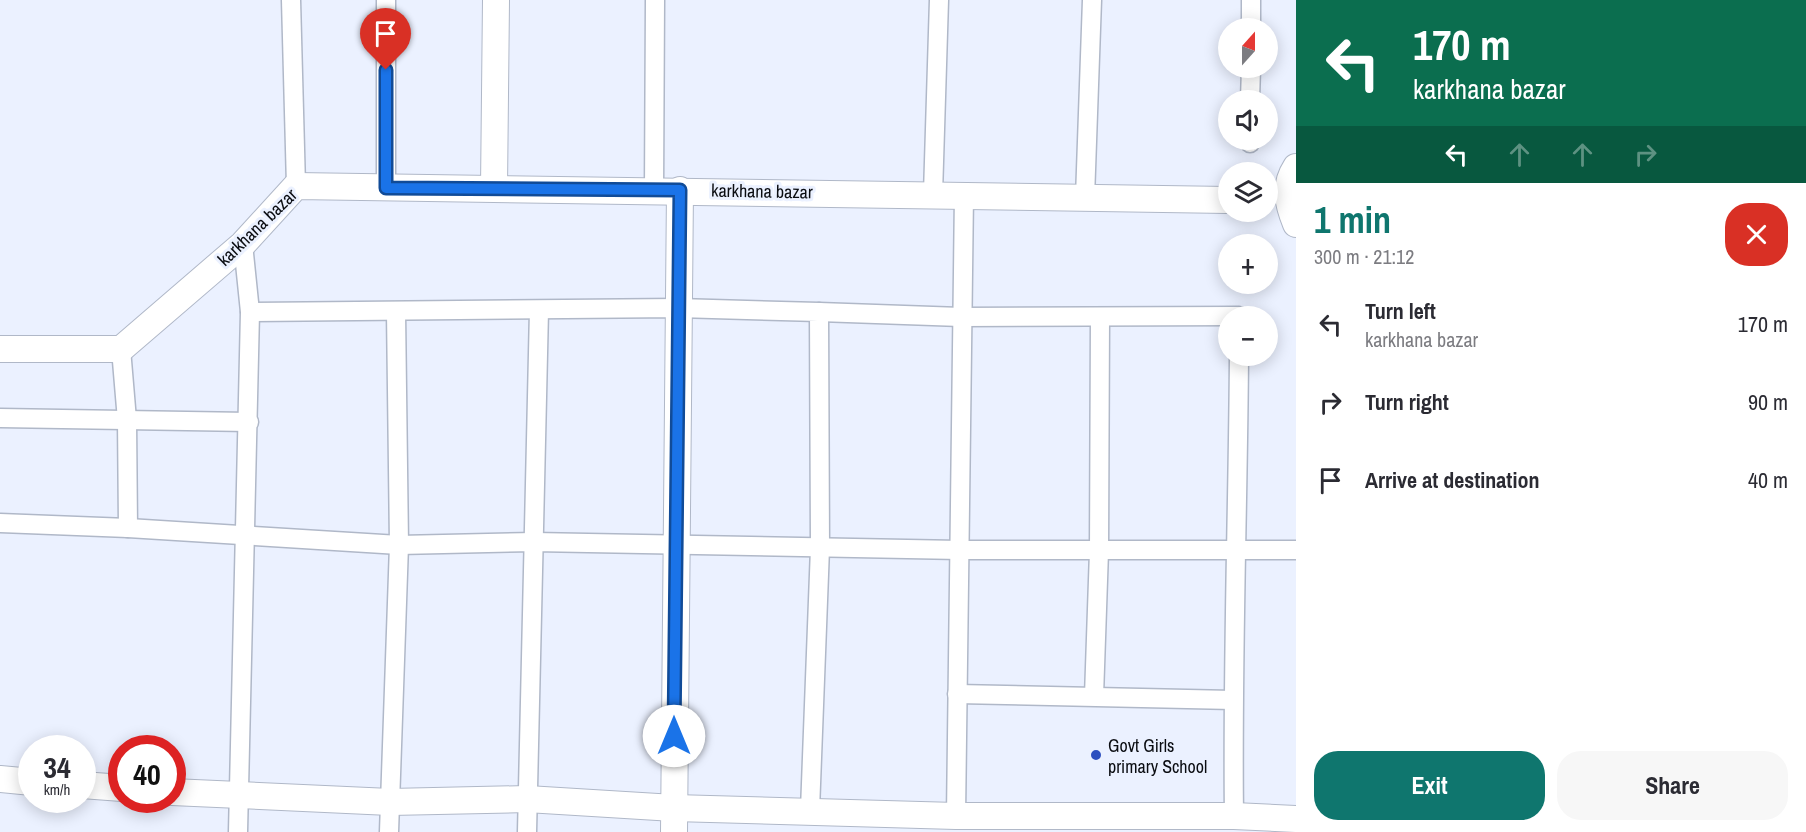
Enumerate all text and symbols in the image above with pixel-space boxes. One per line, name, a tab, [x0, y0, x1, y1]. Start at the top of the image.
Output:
pin	[360, 8, 411, 70]
icon: arrive	[369, 17, 402, 50]
text: 170 m	[1413, 17, 1511, 73]
north arrow	[1218, 18, 1278, 78]
map controls	[1218, 18, 1278, 366]
icon: left	[1314, 24, 1392, 102]
text: karkhana bazar	[1413, 71, 1566, 107]
button: sound	[1218, 90, 1278, 150]
icon: left	[1440, 138, 1473, 171]
icon: ahead	[1503, 138, 1536, 171]
icon: ahead	[1566, 138, 1599, 171]
icon: right	[1629, 138, 1662, 171]
button: layers	[1218, 162, 1278, 222]
street label: karkhana bazar	[711, 178, 813, 204]
street label: karkhana bazar	[212, 183, 302, 271]
text: 1 min	[1314, 196, 1391, 244]
button: close	[1725, 203, 1788, 266]
button: +	[1218, 234, 1278, 294]
text: 300 m · 21:12	[1314, 243, 1414, 270]
text: Turn left	[1365, 296, 1436, 326]
button: −	[1218, 306, 1278, 366]
icon: left	[1314, 308, 1347, 341]
text: 170 m	[1738, 309, 1788, 339]
text: karkhana bazar	[1365, 326, 1478, 353]
icon: right	[1314, 386, 1347, 419]
text: Turn right	[1365, 387, 1449, 417]
text: 90 m	[1748, 387, 1788, 417]
icon: arrive	[1314, 464, 1347, 497]
text: Arrive at destination	[1365, 465, 1539, 495]
text: 40 m	[1748, 465, 1788, 495]
position arrow	[642, 704, 706, 768]
place label: Govt Girls primary School	[1108, 733, 1207, 779]
speed limit sign: 40	[108, 735, 186, 813]
text: 34	[43, 747, 71, 787]
marker: Govt Girls primary School	[1089, 748, 1103, 762]
button: Exit	[1314, 751, 1545, 820]
button: Share	[1557, 751, 1788, 820]
text: km/h	[44, 779, 70, 800]

